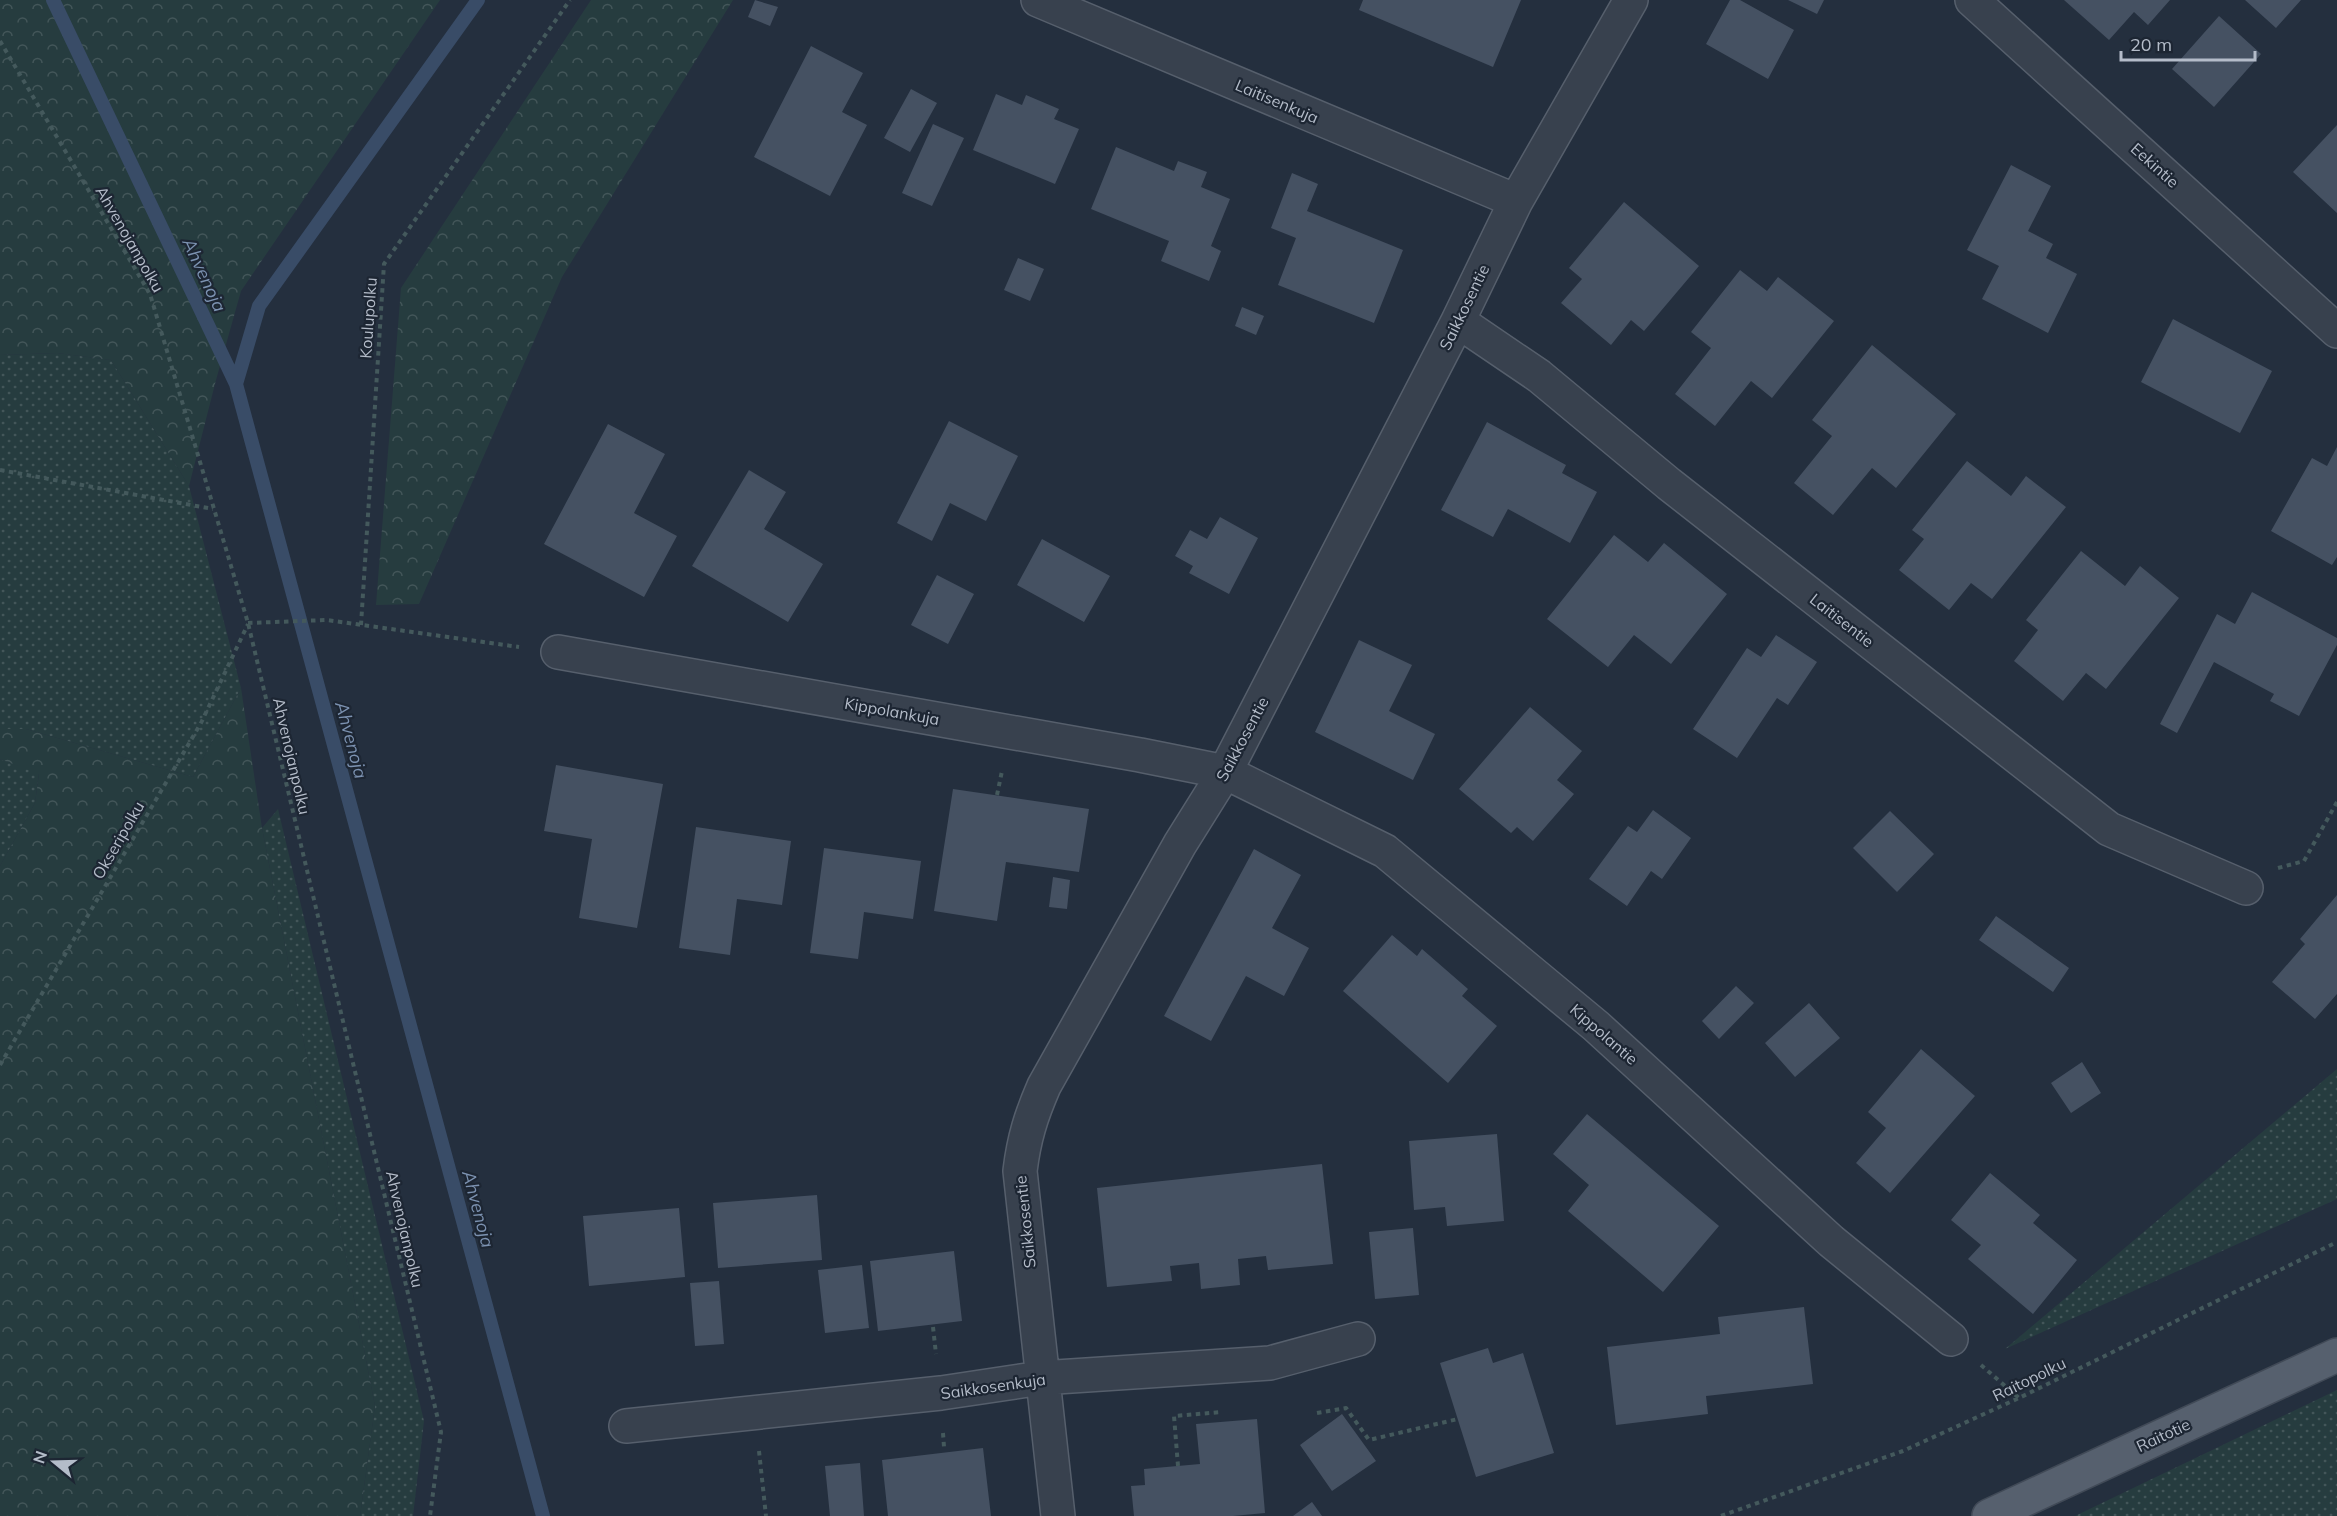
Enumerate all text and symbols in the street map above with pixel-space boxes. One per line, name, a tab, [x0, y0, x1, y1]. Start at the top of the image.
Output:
scale bar	[2121, 24, 2254, 62]
text: 20 m	[2130, 33, 2172, 56]
street label: Laitisenkuja	[1232, 75, 1322, 127]
street label: Eekintie	[2127, 138, 2183, 192]
street label: Ahvenojanpolku	[91, 182, 169, 296]
water label: Ahvenoja	[177, 233, 232, 316]
street label: Saikkosentie	[1435, 261, 1493, 353]
street label: Koulupolku	[355, 277, 381, 359]
street label: Laitisentie	[1806, 589, 1878, 651]
street label: Kippolankuja	[843, 693, 941, 729]
street label: Saikkosentie	[1211, 693, 1273, 785]
street label: Ahvenojanpolku	[269, 696, 315, 816]
water label: Ahvenoja	[330, 698, 373, 781]
street label: Okseripolku	[88, 797, 148, 883]
street label: Kippolantie	[1566, 999, 1642, 1069]
water label: Ahvenoja	[457, 1167, 500, 1250]
street label: Ahvenojanpolku	[382, 1169, 428, 1289]
street label: Saikkosentie	[1010, 1175, 1040, 1269]
street label: Raitopolku	[1989, 1353, 2069, 1405]
street label: Saikkosenkuja	[939, 1369, 1047, 1403]
street label: Raitotie	[2133, 1414, 2193, 1456]
north arrow	[24, 1432, 84, 1492]
text: N	[28, 1448, 51, 1466]

